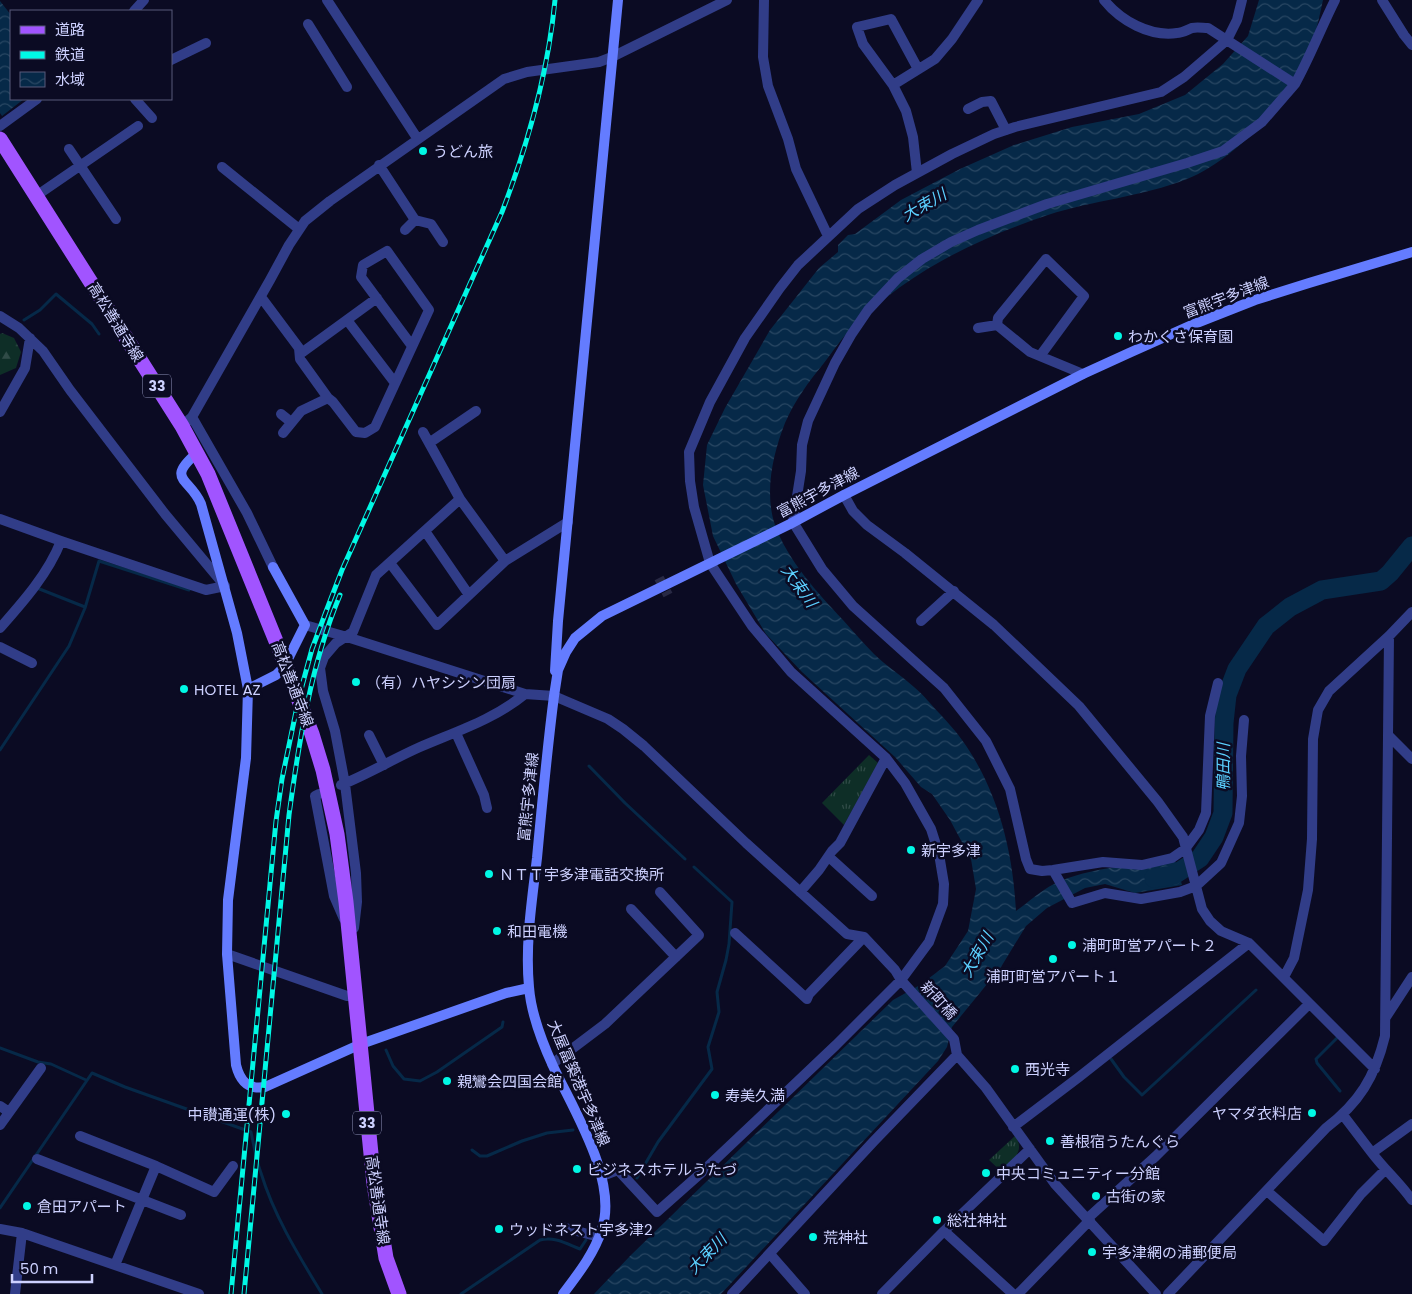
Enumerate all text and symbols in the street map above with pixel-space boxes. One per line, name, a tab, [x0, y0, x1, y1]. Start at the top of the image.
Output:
legend	[10, 10, 172, 100]
text: 道路	[55, 19, 85, 40]
text: 鉄道	[55, 44, 85, 65]
text: 水域	[55, 69, 85, 90]
place label: うどん旅	[433, 141, 493, 162]
marker: うどん旅	[417, 145, 429, 157]
water label: 大束川	[897, 182, 952, 227]
street label: 富熊宇多津線	[1180, 271, 1272, 323]
street label: 高松善通寺線	[83, 278, 149, 366]
place label: わかくさ保育園	[1128, 326, 1233, 347]
marker: わかくさ保育園	[1112, 330, 1124, 342]
road number: 33	[143, 374, 171, 398]
street label: 富熊宇多津線	[773, 462, 863, 522]
water label: 大束川	[776, 560, 824, 614]
street label: 高松善通寺線	[267, 638, 319, 730]
place label: （有）ハヤシシン団扇	[366, 672, 516, 693]
marker: （有）ハヤシシン団扇	[350, 676, 362, 688]
place label: HOTEL AZ	[194, 679, 261, 700]
marker: HOTEL AZ	[178, 683, 190, 695]
water label: 鴨田川	[1212, 741, 1235, 791]
street label: 富熊宇多津線	[513, 751, 543, 843]
place label: 新宇多津	[921, 840, 981, 861]
marker: 新宇多津	[905, 844, 917, 856]
place label: ＮＴＴ宇多津電話交換所	[499, 864, 664, 885]
marker: ＮＴＴ宇多津電話交換所	[483, 868, 495, 880]
place label: 和田電機	[507, 921, 567, 942]
marker: 和田電機	[491, 925, 503, 937]
water label: 大束川	[955, 927, 1000, 982]
place label: 浦町町営アパート２	[1082, 935, 1217, 956]
marker: 浦町町営アパート２	[1066, 939, 1078, 951]
marker: 浦町町営アパート１	[1047, 953, 1059, 965]
place label: 浦町町営アパート１	[986, 966, 1120, 987]
street label: 新町橋	[916, 976, 962, 1024]
street label: 大屋冨築港宇多津線	[543, 1017, 615, 1149]
place label: 西光寺	[1025, 1059, 1070, 1080]
marker: 西光寺	[1009, 1063, 1021, 1075]
place label: 親鸞会四国会館	[457, 1071, 562, 1092]
marker: 親鸞会四国会館	[441, 1075, 453, 1087]
place label: 寿美久満	[725, 1085, 785, 1106]
marker: 寿美久満	[709, 1089, 721, 1101]
place label: ヤマダ衣料店	[1212, 1103, 1302, 1124]
place label: 中讃通運(株)	[187, 1104, 276, 1125]
marker: ヤマダ衣料店	[1306, 1107, 1318, 1119]
marker: 中讃通運(株)	[280, 1108, 292, 1120]
road number: 33	[353, 1112, 381, 1134]
place label: 善根宿うたんぐら	[1060, 1131, 1180, 1152]
marker: 善根宿うたんぐら	[1044, 1135, 1056, 1147]
street label: 高松善通寺線	[361, 1154, 395, 1246]
place label: ビジネスホテルうたづ	[587, 1159, 737, 1180]
marker: ビジネスホテルうたづ	[571, 1163, 583, 1175]
place label: 中央コミュニティー分館	[996, 1163, 1160, 1184]
marker: 中央コミュニティー分館	[980, 1167, 992, 1179]
place label: 古街の家	[1106, 1186, 1166, 1207]
marker: 古街の家	[1090, 1190, 1102, 1202]
place label: 倉田アパート	[37, 1196, 127, 1217]
marker: 倉田アパート	[21, 1200, 33, 1212]
place label: 総社神社	[947, 1210, 1007, 1231]
marker: 総社神社	[931, 1214, 943, 1226]
place label: ウッドネスト宇多津2	[509, 1219, 653, 1240]
marker: ウッドネスト宇多津2	[493, 1223, 505, 1235]
water label: 大束川	[682, 1227, 733, 1279]
place label: 荒神社	[823, 1227, 868, 1248]
marker: 荒神社	[807, 1231, 819, 1243]
place label: 宇多津網の浦郵便局	[1102, 1242, 1237, 1263]
marker: 宇多津網の浦郵便局	[1086, 1246, 1098, 1258]
scale bar	[12, 1252, 92, 1284]
text: 50 m	[20, 1258, 58, 1279]

